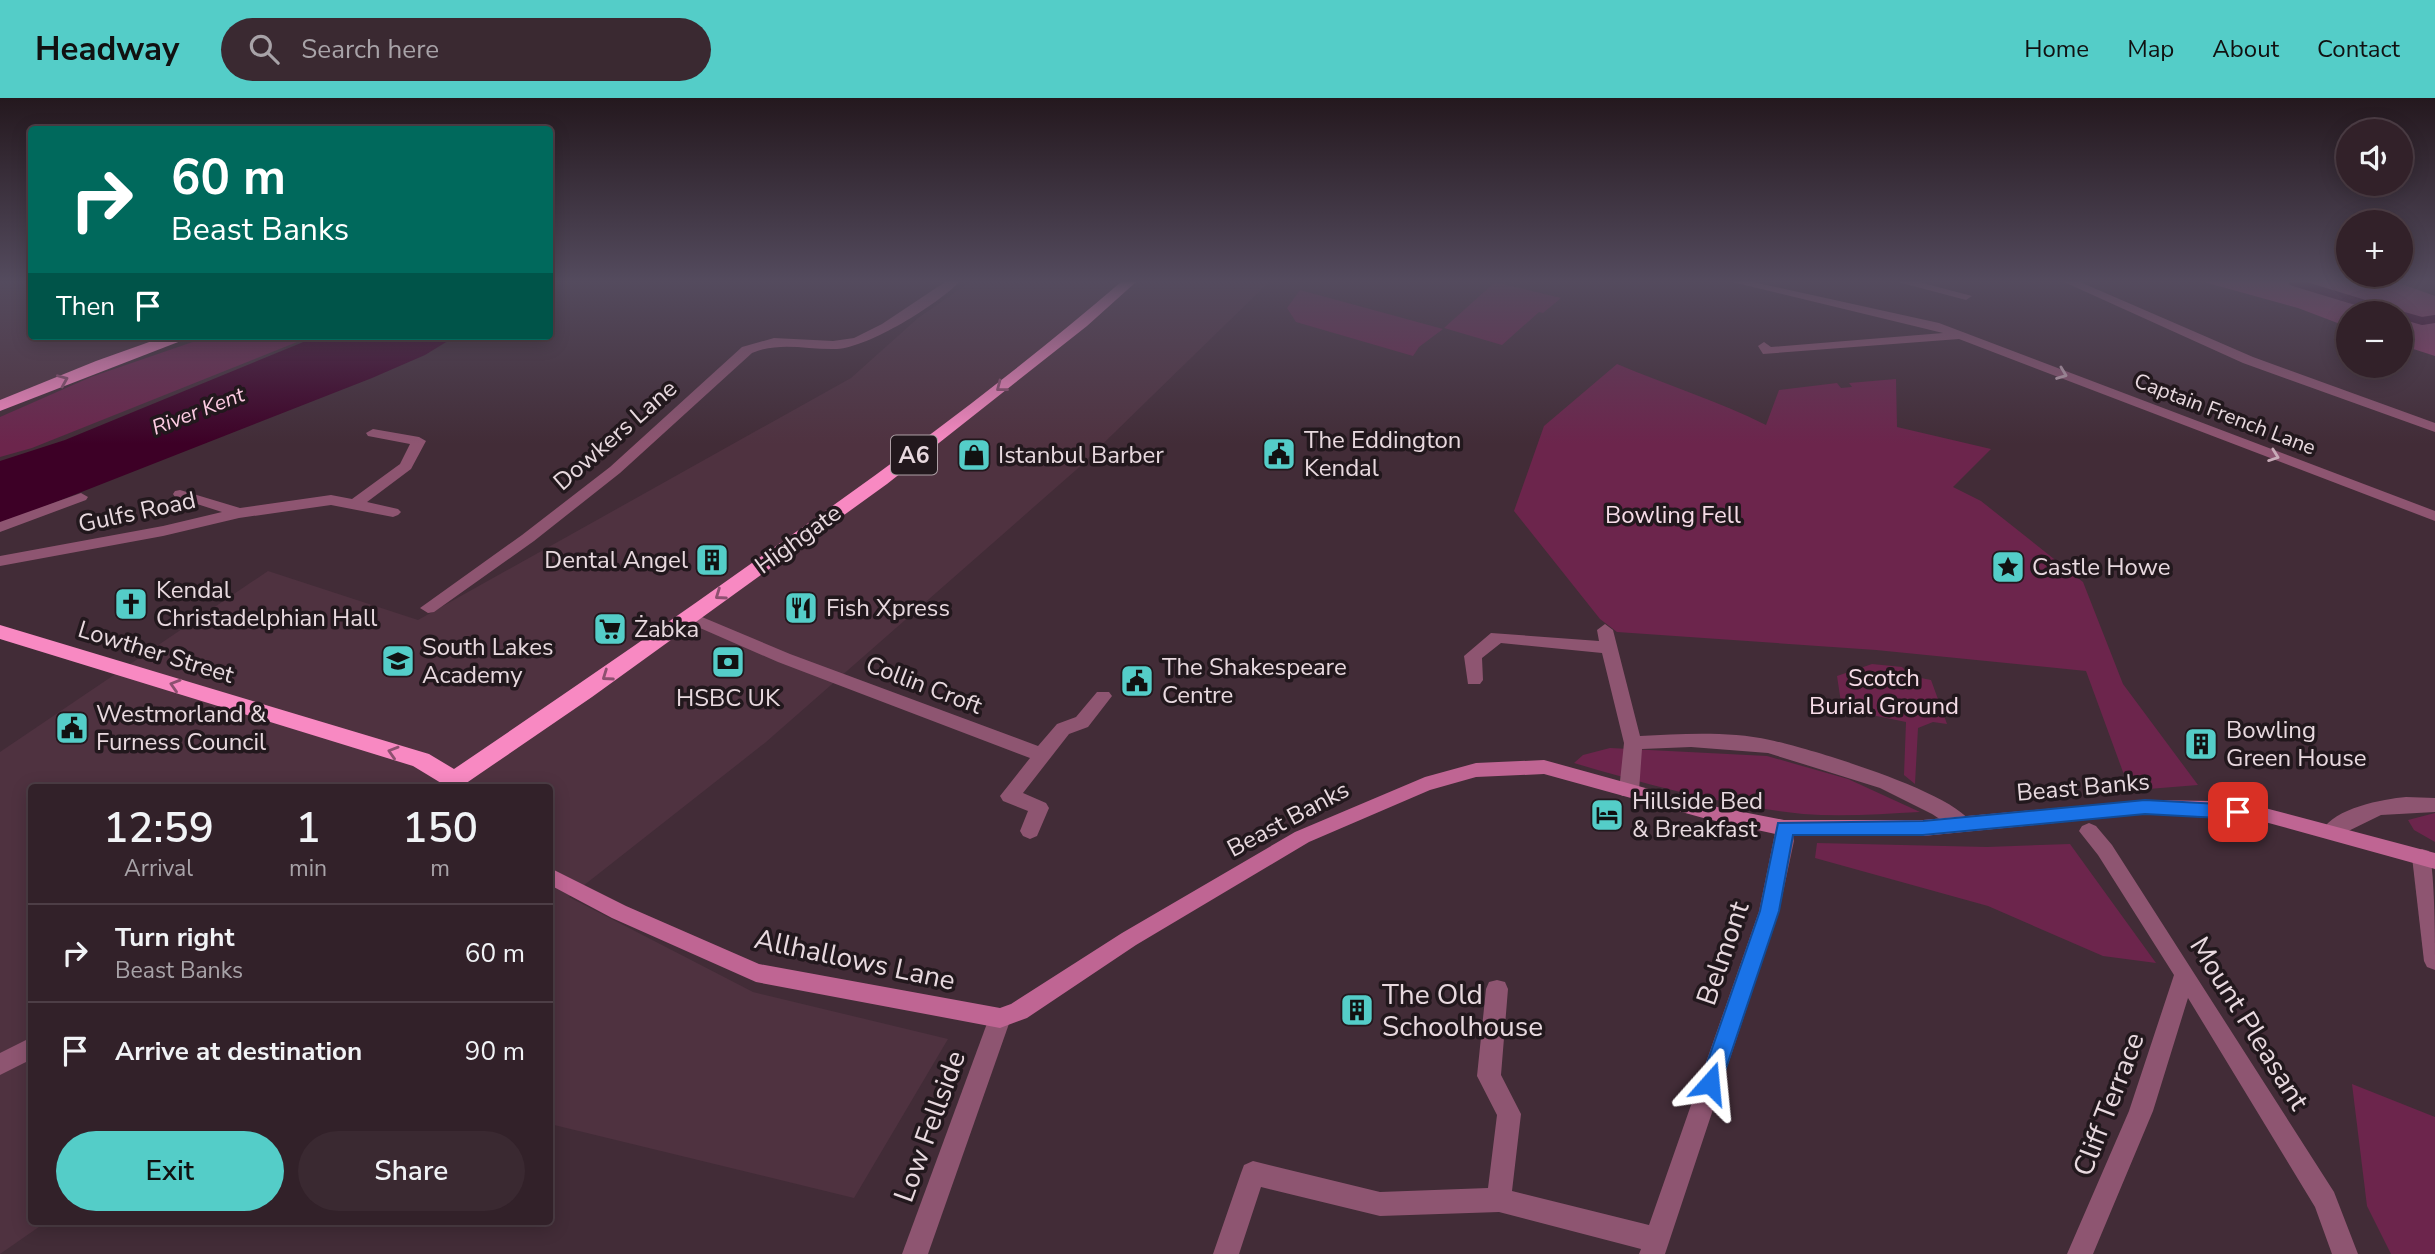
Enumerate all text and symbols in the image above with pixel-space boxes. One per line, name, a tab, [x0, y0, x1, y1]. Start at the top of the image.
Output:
search box	[221, 18, 711, 81]
text: Headway	[35, 27, 179, 72]
icon: search	[245, 30, 283, 68]
text: Search here	[301, 32, 439, 67]
text: Home	[2024, 33, 2089, 65]
text: Map	[2127, 33, 2174, 65]
text: About	[2212, 33, 2279, 65]
text: Contact	[2317, 33, 2400, 65]
map controls	[2336, 119, 2413, 378]
button: sound	[2336, 119, 2413, 196]
text: 60 m	[171, 144, 286, 211]
icon: right	[56, 154, 147, 245]
text: Beast Banks	[171, 208, 349, 251]
button: +	[2336, 210, 2413, 287]
icon: arrive	[129, 287, 167, 325]
text: Then	[56, 289, 115, 324]
button: −	[2336, 301, 2413, 378]
one-way arrow	[2055, 365, 2067, 379]
street label: Captain French Lane	[2130, 366, 2320, 462]
street label: Dowkers Lane	[546, 372, 684, 498]
one-way arrow	[56, 374, 68, 388]
one-way arrow	[996, 379, 1009, 392]
water label: River Kent	[148, 380, 249, 441]
place label: The Eddington Kendal	[1304, 424, 1461, 484]
public building icon: The Eddington Kendal	[1260, 435, 1298, 473]
road number: A6	[891, 436, 937, 474]
shop icon: Istanbul Barber	[955, 436, 993, 474]
place label: Istanbul Barber	[998, 439, 1164, 471]
one-way arrow	[2268, 448, 2280, 462]
street label: Gulfs Road	[75, 484, 199, 540]
street label: Highgate	[748, 497, 848, 581]
park label: Bowling Fell	[1605, 499, 1741, 531]
building icon: Dental Angel	[693, 541, 731, 579]
place label: Dental Angel	[544, 544, 688, 576]
place icon: Castle Howe	[1989, 548, 2027, 586]
place label: Castle Howe	[2032, 551, 2170, 583]
place label: Kendal Christadelphian Hall	[156, 574, 377, 634]
church icon: Kendal Christadelphian Hall	[112, 585, 150, 623]
one-way arrow	[715, 587, 728, 599]
restaurant icon: Fish Xpress	[782, 589, 820, 627]
place label: Fish Xpress	[826, 592, 950, 624]
supermarket icon: Żabka	[591, 610, 629, 648]
street label: Lowther Street	[74, 613, 238, 691]
place label: Żabka	[634, 613, 699, 645]
place label: South Lakes Academy	[422, 631, 554, 691]
school or university icon: South Lakes Academy	[379, 642, 417, 680]
bank icon: HSBC UK	[709, 643, 747, 681]
street label: Collin Croft	[861, 648, 987, 722]
place label: The Shakespeare Centre	[1162, 651, 1347, 711]
public building icon: The Shakespeare Centre	[1118, 662, 1156, 700]
park label: Scotch Burial Ground	[1809, 662, 1959, 722]
one-way arrow	[602, 668, 615, 680]
one-way arrow	[169, 679, 181, 694]
place label: HSBC UK	[676, 682, 781, 714]
place label: Westmorland & Furness Council	[96, 698, 267, 758]
public building icon: Westmorland & Furness Council	[53, 709, 91, 747]
place label: Bowling Green House	[2226, 714, 2367, 774]
building icon: Bowling Green House	[2182, 725, 2220, 763]
one-way arrow	[387, 745, 399, 760]
street label: Beast Banks	[2015, 765, 2151, 809]
street label: Beast Banks	[1222, 774, 1354, 864]
pin	[2208, 782, 2268, 842]
place label: Hillside Bed & Breakfast	[1632, 785, 1763, 845]
icon: arrive	[2219, 793, 2257, 831]
hotel icon: Hillside Bed & Breakfast	[1588, 796, 1626, 834]
text: 12:59	[103, 800, 214, 857]
text: 1	[295, 800, 321, 857]
text: 150	[402, 800, 478, 857]
text: Arrival	[124, 853, 193, 884]
text: min	[289, 853, 327, 884]
text: m	[430, 853, 450, 884]
street label: Belmont	[1688, 896, 1758, 1010]
text: Turn right	[115, 920, 234, 955]
street label: Allhallows Lane	[751, 920, 959, 1000]
street label: Mount Pleasant	[2181, 930, 2318, 1118]
icon: right	[56, 934, 94, 972]
text: 60 m	[465, 936, 525, 971]
text: Beast Banks	[115, 955, 243, 986]
place label: The Old Schoolhouse	[1382, 976, 1543, 1046]
building icon: The Old Schoolhouse	[1338, 991, 1376, 1029]
street label: Cliff Terrace	[2064, 1027, 2154, 1182]
icon: arrive	[56, 1032, 94, 1070]
text: Arrive at destination	[115, 1034, 362, 1069]
text: 90 m	[465, 1034, 525, 1069]
street label: Low Fellside	[885, 1045, 975, 1207]
position arrow	[1673, 1046, 1747, 1120]
button: Exit	[56, 1131, 284, 1211]
button: Share	[298, 1131, 525, 1211]

